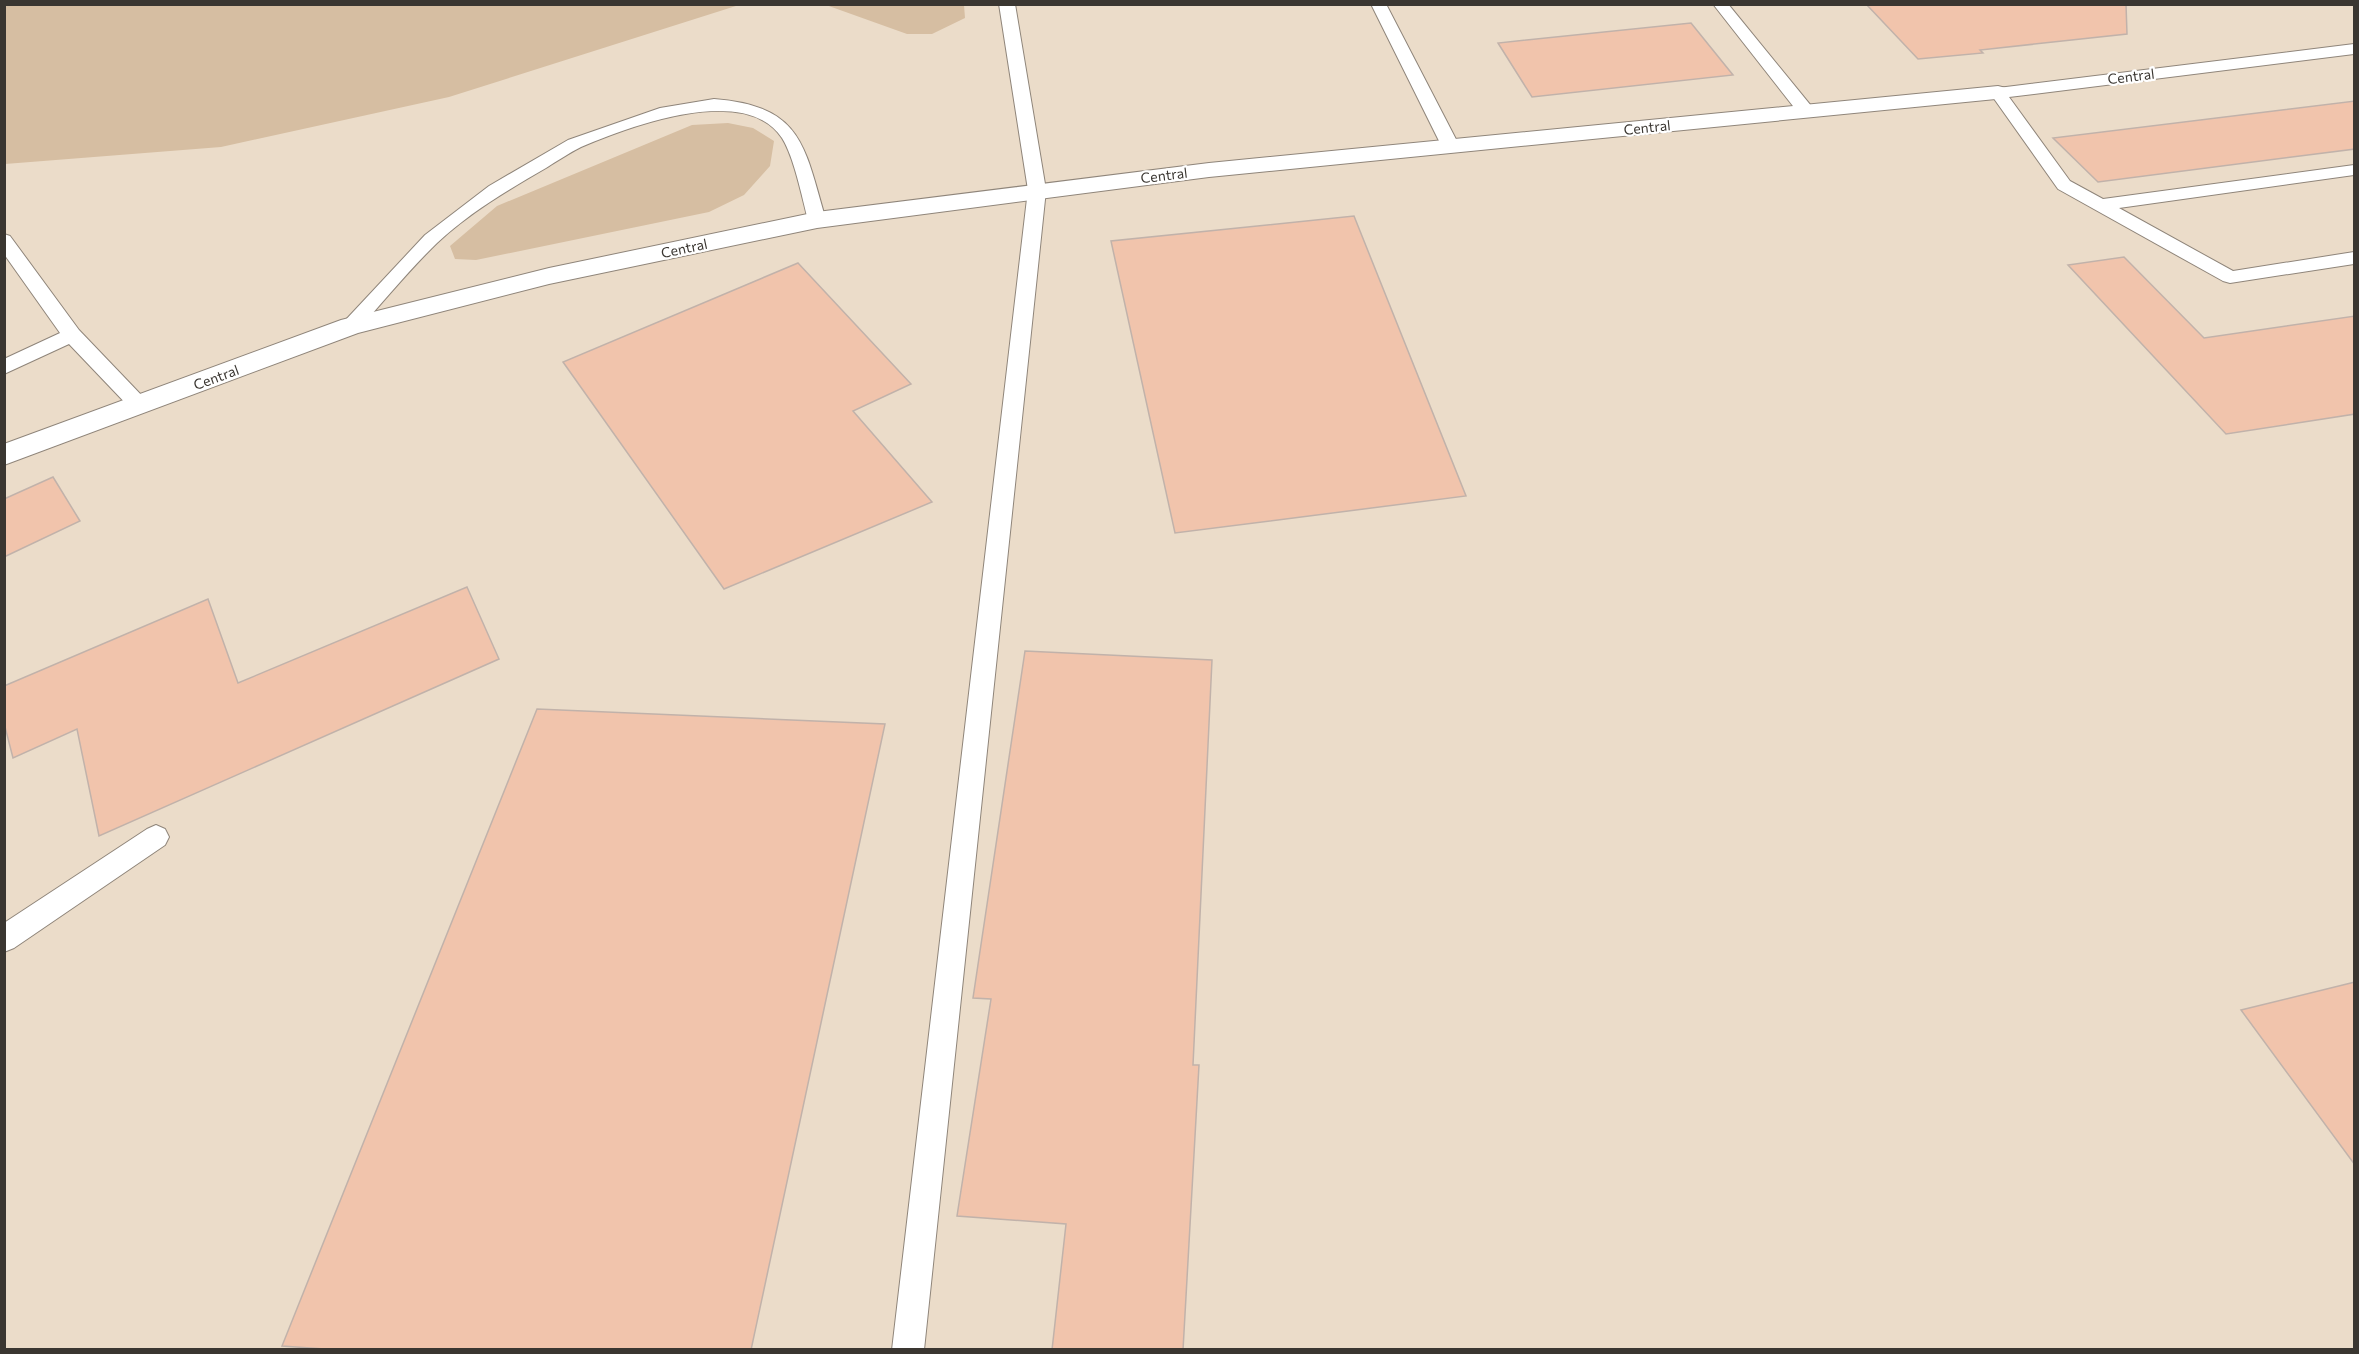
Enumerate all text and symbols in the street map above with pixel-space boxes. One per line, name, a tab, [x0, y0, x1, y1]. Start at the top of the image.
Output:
street label: Central	[2107, 65, 2155, 87]
street label: Central	[1623, 116, 1671, 138]
street label: Central	[1140, 164, 1188, 186]
street label: Central	[659, 235, 709, 261]
street label: Central	[191, 361, 241, 393]

